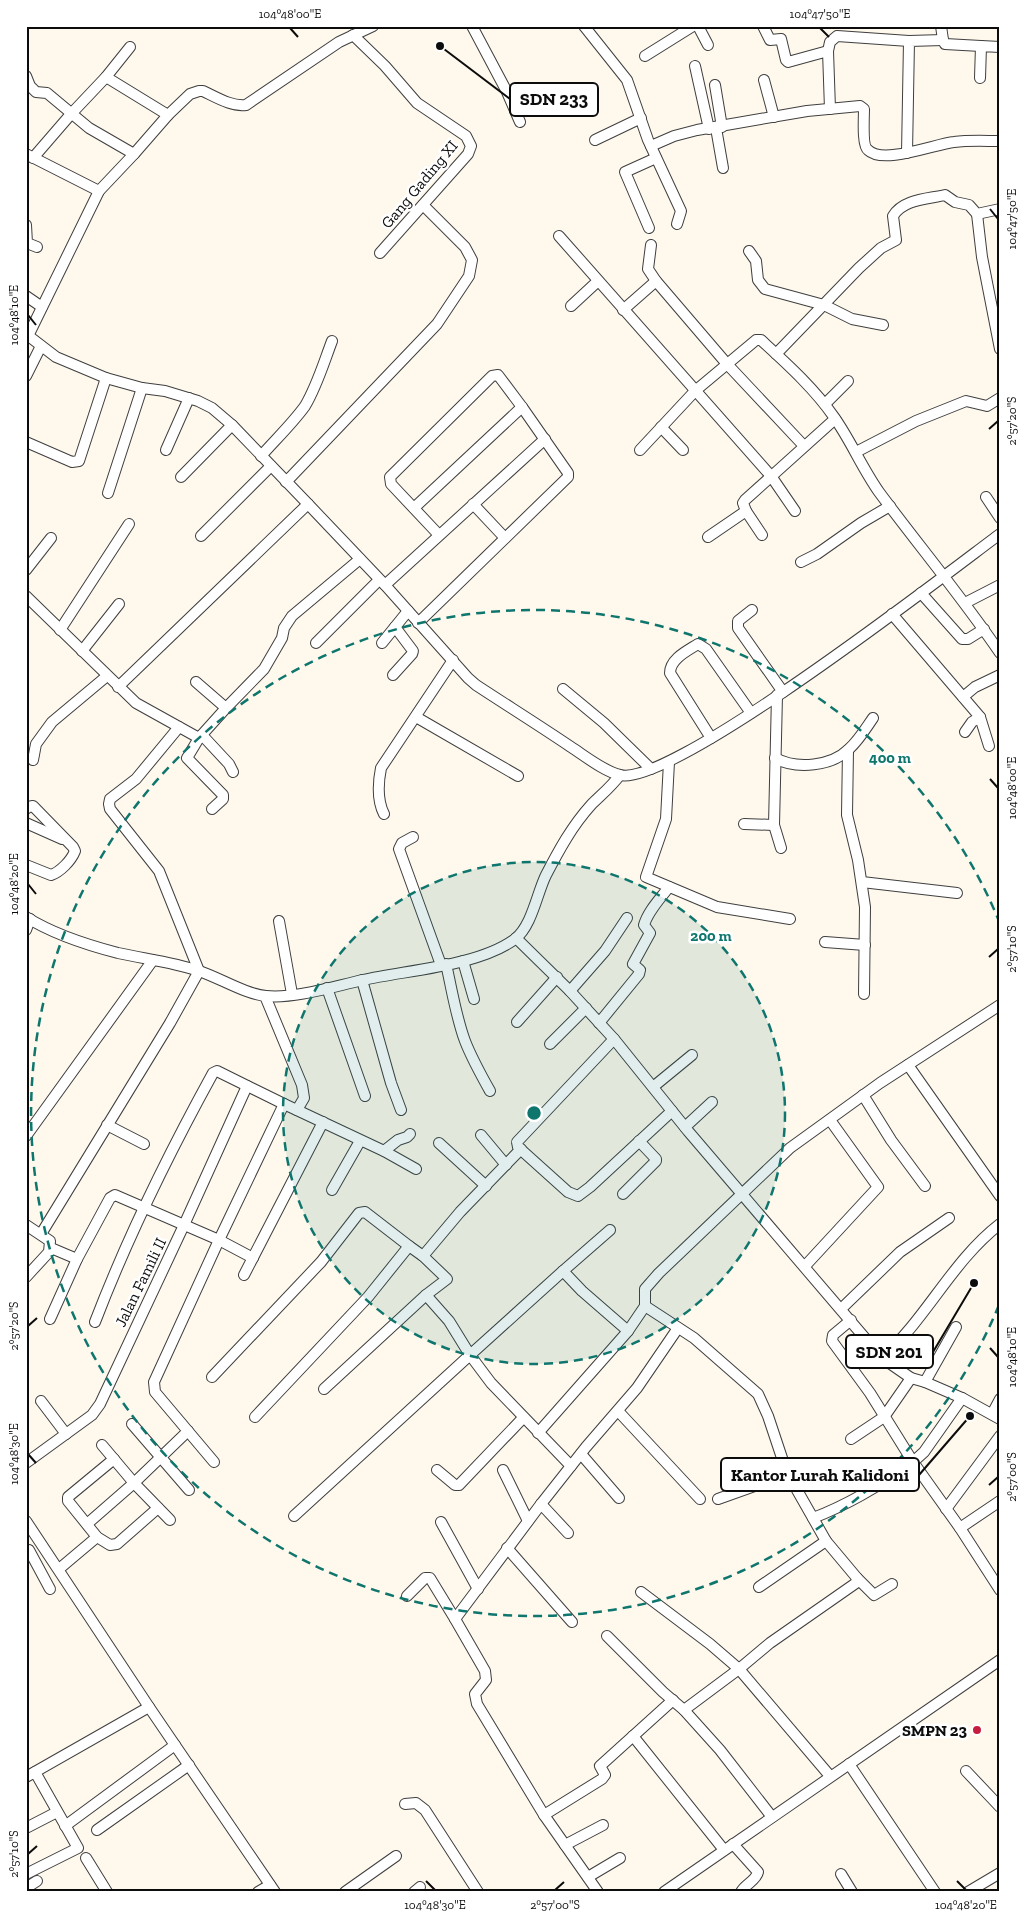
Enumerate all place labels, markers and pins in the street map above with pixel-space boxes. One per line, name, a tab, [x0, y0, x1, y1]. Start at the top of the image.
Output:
callout: SDN 233	[510, 83, 598, 116]
centre of rings	[525, 1104, 543, 1122]
callout: SDN 201	[846, 1335, 933, 1368]
callout: Kantor Lurah Kalidoni	[721, 1458, 919, 1491]
place label: SMPN 23	[902, 1721, 967, 1740]
marker: SMPN 23	[971, 1724, 983, 1736]

